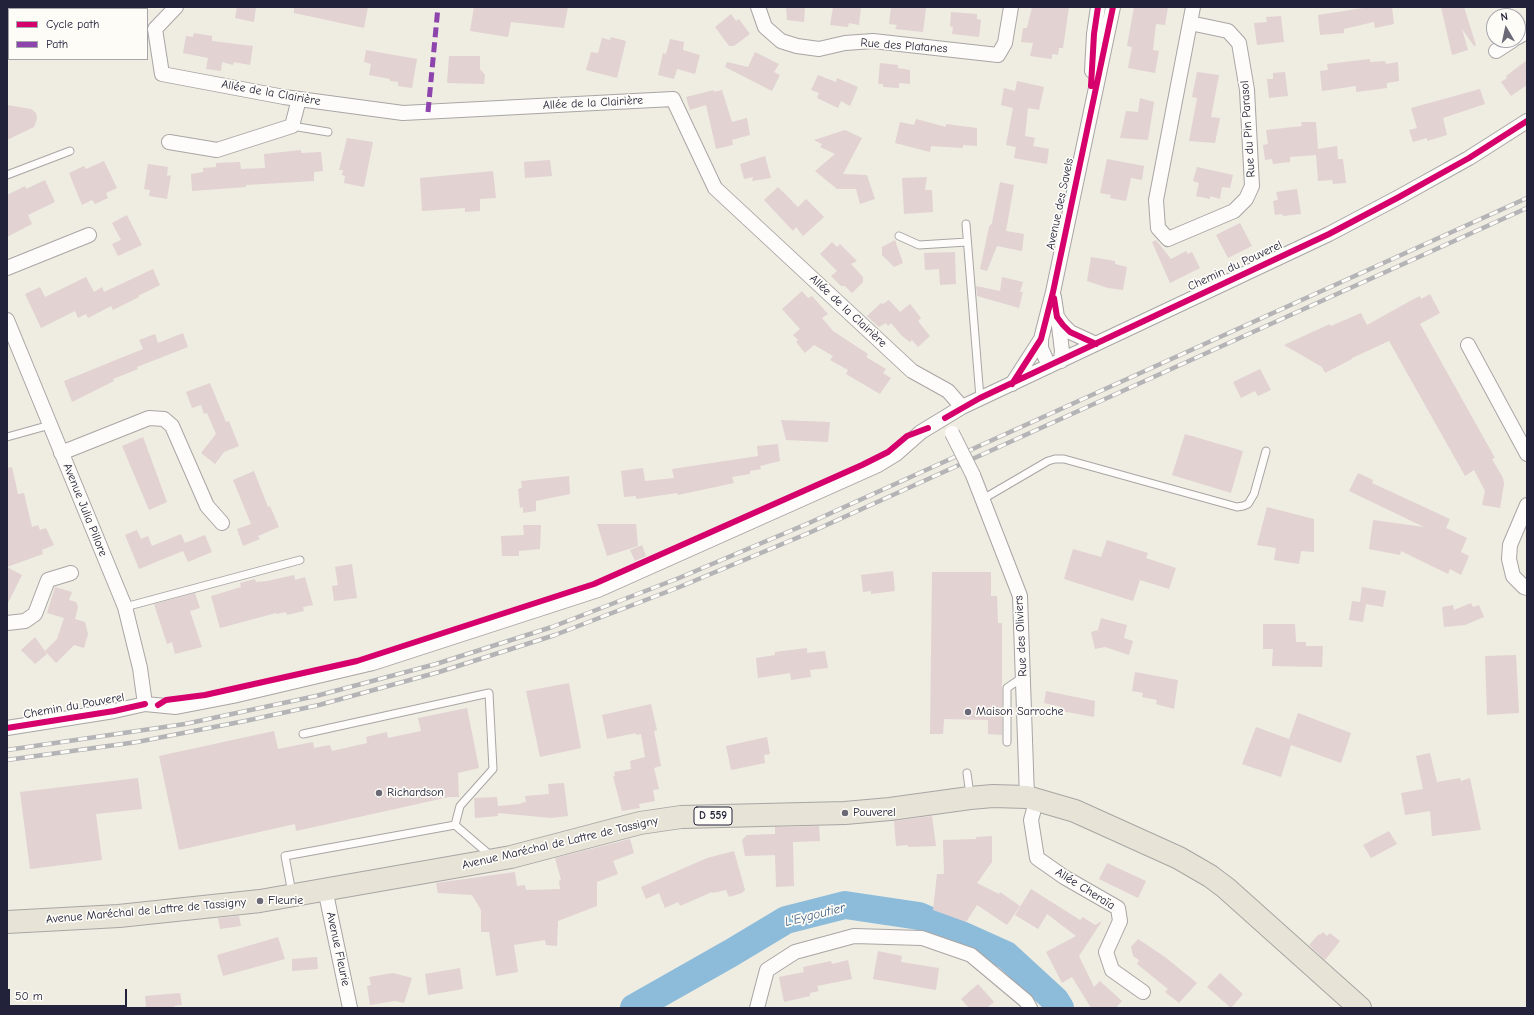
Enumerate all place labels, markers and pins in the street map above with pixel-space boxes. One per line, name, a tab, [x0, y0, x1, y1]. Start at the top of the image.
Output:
place label: Maison Sarroche	[976, 705, 1064, 719]
marker: Maison Sarroche	[963, 707, 973, 717]
place label: Richardson	[387, 786, 444, 800]
marker: Richardson	[374, 788, 384, 798]
place label: Pouverel	[853, 806, 896, 820]
marker: Pouverel	[840, 808, 850, 818]
place label: Fleurie	[268, 894, 303, 908]
marker: Fleurie	[255, 896, 265, 906]

